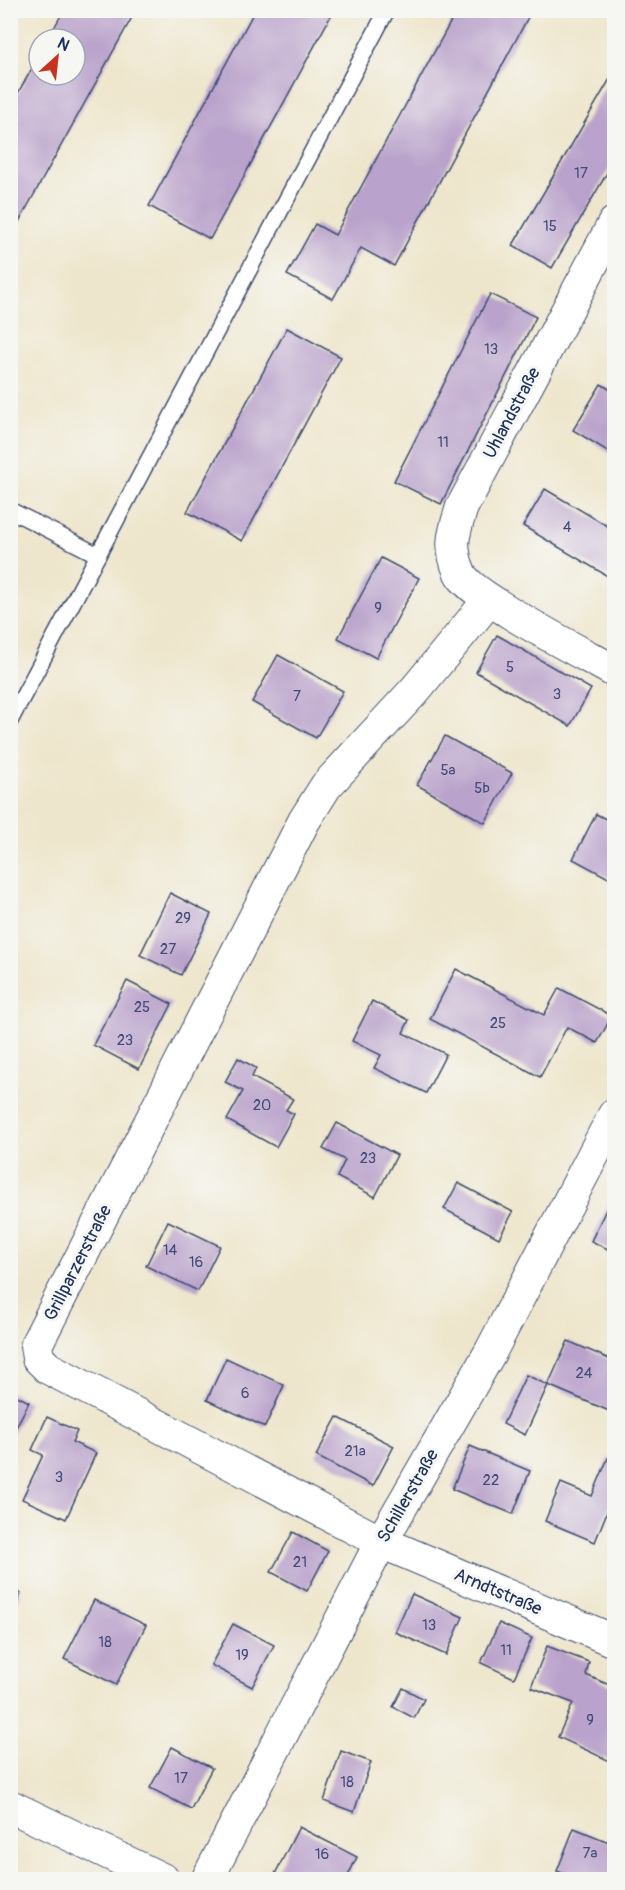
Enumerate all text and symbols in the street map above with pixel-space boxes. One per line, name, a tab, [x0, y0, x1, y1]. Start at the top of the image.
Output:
north arrow	[27, 27, 87, 87]
text: N	[54, 33, 73, 56]
house number: 17	[574, 164, 588, 183]
house number: 15	[543, 217, 557, 236]
house number: 13	[484, 340, 498, 359]
street label: Uhlandstraße	[478, 363, 546, 463]
house number: 11	[437, 433, 449, 452]
house number: 4	[563, 518, 572, 537]
house number: 9	[374, 599, 382, 618]
house number: 5	[506, 658, 514, 677]
house number: 3	[553, 685, 561, 704]
house number: 7	[293, 687, 301, 706]
house number: 5a	[440, 761, 456, 780]
house number: 5b	[474, 779, 490, 798]
house number: 29	[175, 909, 191, 928]
house number: 27	[160, 940, 176, 959]
house number: 25	[134, 998, 150, 1017]
house number: 25	[490, 1014, 506, 1033]
house number: 23	[117, 1031, 133, 1050]
house number: 20	[253, 1096, 271, 1115]
house number: 23	[360, 1149, 376, 1168]
street label: Grillparzerstraße	[39, 1201, 117, 1325]
house number: 14	[163, 1241, 178, 1260]
house number: 16	[189, 1253, 203, 1272]
house number: 24	[575, 1364, 593, 1383]
house number: 6	[241, 1384, 249, 1403]
house number: 21a	[344, 1442, 366, 1461]
street label: Schillerstraße	[372, 1445, 444, 1547]
house number: 3	[55, 1468, 63, 1487]
house number: 22	[483, 1471, 499, 1490]
house number: 21	[293, 1553, 307, 1572]
street label: Arndtstraße	[451, 1563, 545, 1621]
house number: 13	[422, 1616, 436, 1635]
house number: 18	[98, 1633, 112, 1652]
house number: 11	[500, 1641, 512, 1660]
house number: 19	[235, 1646, 249, 1665]
house number: 9	[586, 1711, 594, 1730]
house number: 17	[174, 1769, 188, 1788]
house number: 18	[340, 1773, 354, 1792]
house number: 7a	[583, 1844, 597, 1863]
house number: 16	[315, 1845, 329, 1864]

